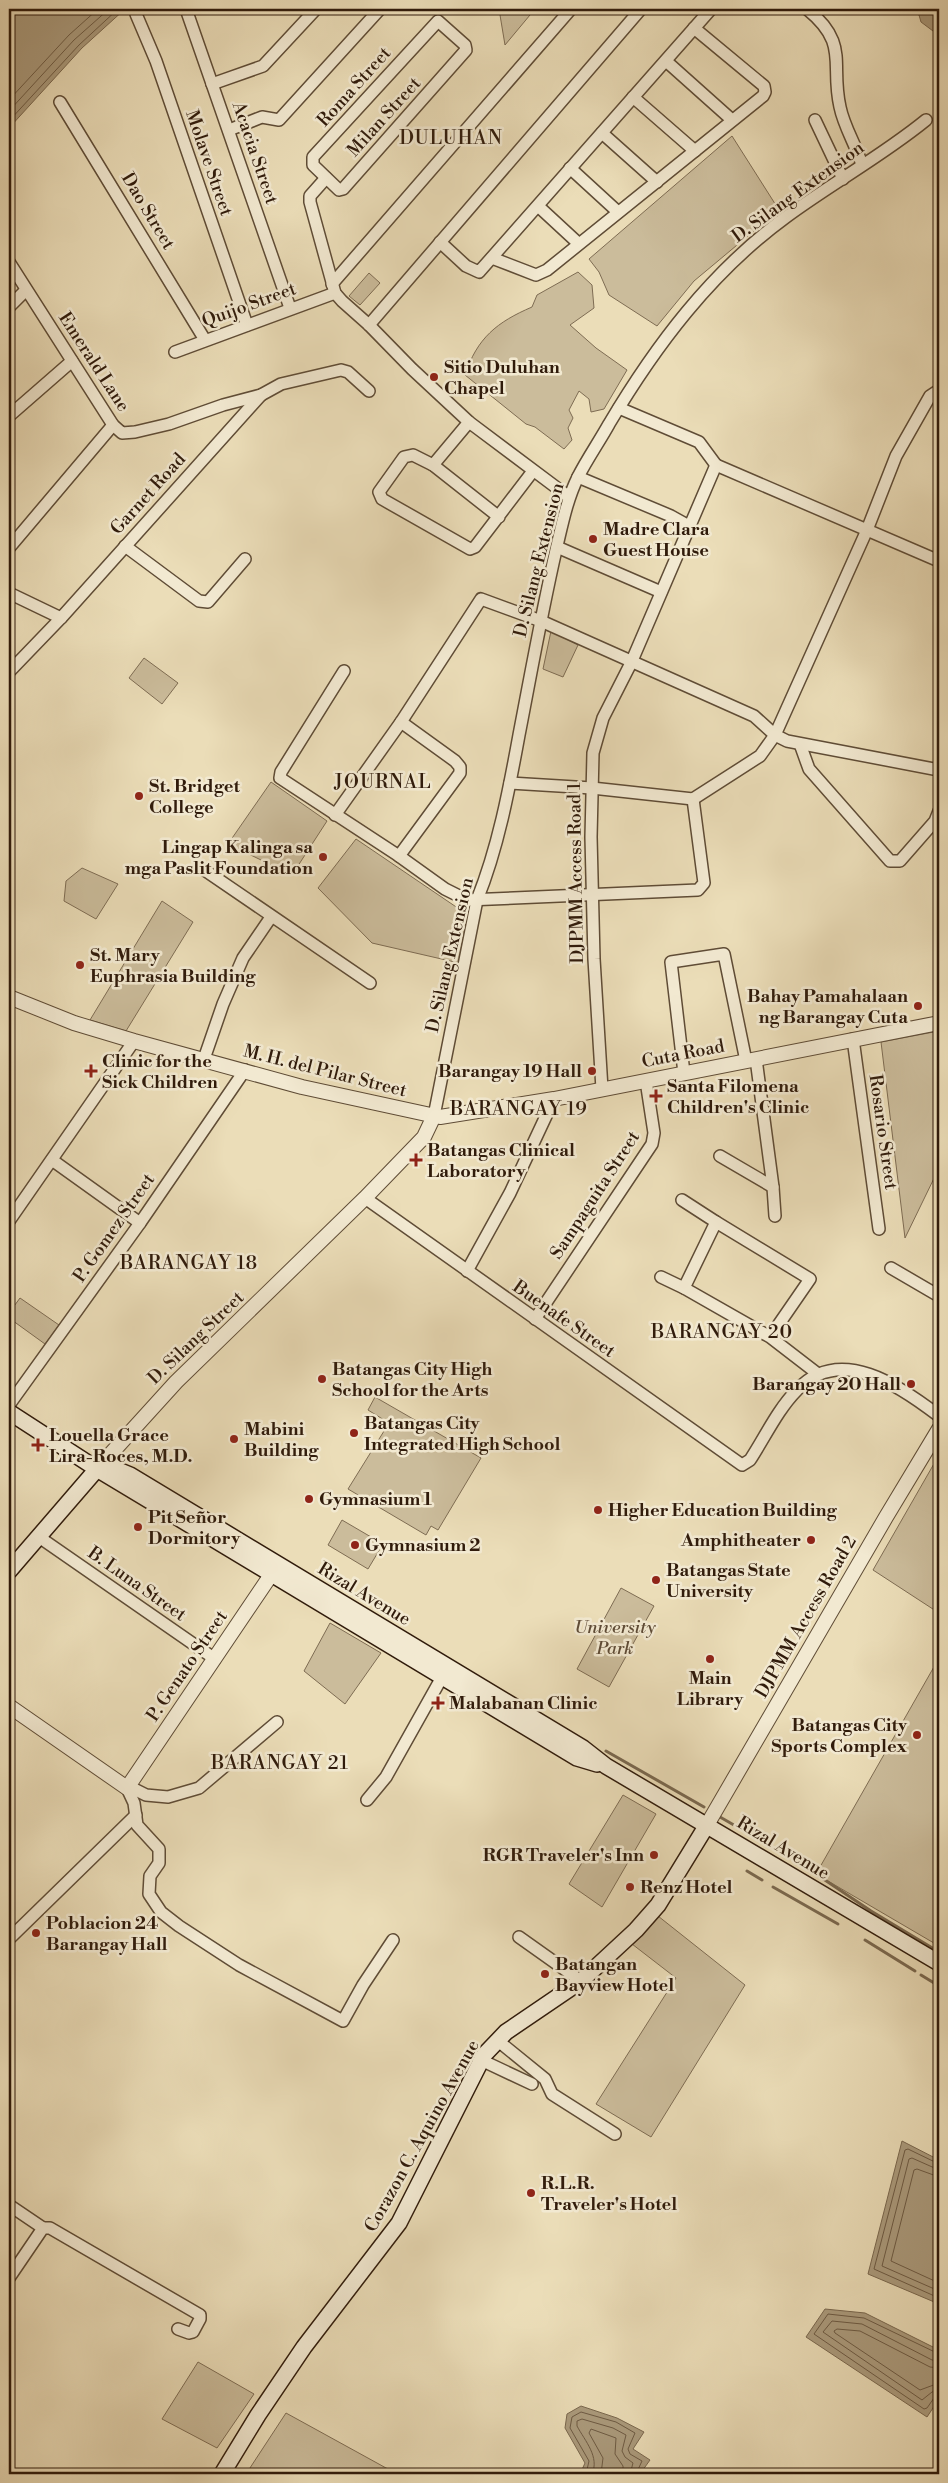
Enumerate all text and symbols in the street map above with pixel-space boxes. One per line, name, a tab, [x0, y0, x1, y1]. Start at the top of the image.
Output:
street label: Roma Street	[312, 42, 396, 132]
street label: Milan Street	[342, 72, 426, 162]
street label: Acacia Street	[226, 98, 283, 208]
street label: Molave Street	[180, 107, 238, 220]
district label: DULUHAN	[399, 126, 503, 150]
street label: D. Silang Extension	[727, 136, 869, 248]
street label: Dao Street	[116, 168, 180, 254]
street label: Quijo Street	[199, 277, 300, 333]
street label: Emerald Lane	[53, 308, 135, 416]
place label: Sitio Duluhan Chapel	[444, 356, 560, 400]
marker: Sitio Duluhan Chapel	[428, 371, 440, 383]
street label: Garnet Road	[105, 448, 191, 540]
street label: D. Silang Extension	[509, 480, 569, 640]
place label: Madre Clara Guest House	[603, 518, 710, 562]
marker: Madre Clara Guest House	[587, 533, 599, 545]
district label: JOURNAL	[333, 770, 432, 794]
place label: St. Bridget College	[149, 775, 240, 819]
street label: DJPMM Access Road 1	[563, 782, 589, 964]
marker: St. Bridget College	[133, 790, 145, 802]
place label: Lingap Kalinga sa mga Paslit Foundation	[125, 836, 313, 880]
marker: Lingap Kalinga sa mga Paslit Foundation	[317, 851, 329, 863]
street label: D. Silang Extension	[421, 875, 479, 1035]
place label: St. Mary Euphrasia Building	[90, 944, 256, 988]
marker: St. Mary Euphrasia Building	[74, 959, 86, 971]
place label: Bahay Pamahalaan ng Barangay Cuta	[747, 985, 908, 1029]
marker: Bahay Pamahalaan ng Barangay Cuta	[912, 1000, 924, 1012]
street label: Cuta Road	[640, 1035, 727, 1073]
street label: M. H. del Pilar Street	[241, 1040, 410, 1103]
place label: Clinic for the Sick Children	[102, 1050, 218, 1094]
place label: Barangay 19 Hall	[438, 1060, 582, 1083]
marker: Clinic for the Sick Children	[84, 1064, 98, 1078]
marker: Barangay 19 Hall	[586, 1065, 598, 1077]
street label: Rosario Street	[864, 1073, 903, 1192]
place label: Santa Filomena Children's Clinic	[667, 1075, 809, 1119]
marker: Santa Filomena Children's Clinic	[649, 1089, 663, 1103]
district label: BARANGAY 19	[449, 1097, 588, 1121]
street label: Sampaguita Street	[545, 1126, 645, 1263]
place label: Batangas Clinical Laboratory	[427, 1139, 575, 1183]
marker: Batangas Clinical Laboratory	[409, 1153, 423, 1167]
street label: P. Gomez Street	[68, 1169, 160, 1287]
district label: BARANGAY 18	[119, 1251, 258, 1275]
street label: Buenafe Street	[508, 1275, 620, 1363]
street label: D. Silang Street	[143, 1286, 249, 1390]
district label: BARANGAY 20	[650, 1320, 793, 1344]
place label: Batangas City High School for the Arts	[332, 1358, 492, 1402]
marker: Batangas City High School for the Arts	[316, 1373, 328, 1385]
place label: Barangay 20 Hall	[752, 1373, 901, 1396]
marker: Barangay 20 Hall	[905, 1378, 917, 1390]
place label: Batangas City Integrated High School	[364, 1412, 561, 1456]
place label: Mabini Building	[244, 1418, 319, 1462]
place label: Louella Grace Lira-Roces, M.D.	[49, 1424, 193, 1468]
marker: Batangas City Integrated High School	[348, 1427, 360, 1439]
marker: Mabini Building	[228, 1433, 240, 1445]
marker: Louella Grace Lira-Roces, M.D.	[31, 1438, 45, 1452]
place label: Gymnasium 1	[319, 1488, 432, 1511]
marker: Gymnasium 1	[303, 1493, 315, 1505]
place label: Higher Education Building	[608, 1499, 838, 1522]
marker: Higher Education Building	[592, 1504, 604, 1516]
place label: Pit Señor Dormitory	[148, 1506, 241, 1550]
marker: Pit Señor Dormitory	[132, 1521, 144, 1533]
place label: Amphitheater	[680, 1529, 801, 1552]
street label: DJPMM Access Road 2	[750, 1532, 862, 1702]
place label: Gymnasium 2	[365, 1534, 480, 1557]
marker: Amphitheater	[805, 1534, 817, 1546]
marker: Gymnasium 2	[349, 1539, 361, 1551]
street label: B. Luna Street	[82, 1541, 191, 1627]
street label: Rizal Avenue	[313, 1557, 415, 1631]
place label: Batangas State University	[666, 1559, 791, 1603]
marker: Batangas State University	[650, 1574, 662, 1586]
street label: P. Genato Street	[141, 1605, 233, 1726]
park label: University Park	[574, 1616, 656, 1660]
marker: Main Library	[704, 1653, 716, 1665]
place label: Main Library	[677, 1667, 744, 1711]
place label: Malabanan Clinic	[449, 1692, 598, 1715]
marker: Malabanan Clinic	[431, 1696, 445, 1710]
place label: Batangas City Sports Complex	[771, 1714, 908, 1758]
marker: Batangas City Sports Complex	[911, 1729, 923, 1741]
district label: BARANGAY 21	[210, 1751, 349, 1775]
street label: Rizal Avenue	[732, 1811, 834, 1885]
place label: RGR Traveler's Inn	[483, 1844, 644, 1867]
marker: RGR Traveler's Inn	[648, 1849, 660, 1861]
place label: Renz Hotel	[640, 1876, 733, 1899]
marker: Renz Hotel	[624, 1881, 636, 1893]
place label: Poblacion 24 Barangay Hall	[46, 1912, 168, 1956]
marker: Poblacion 24 Barangay Hall	[30, 1927, 42, 1939]
place label: Batangan Bayview Hotel	[555, 1953, 674, 1997]
marker: Batangan Bayview Hotel	[539, 1968, 551, 1980]
street label: Corazon C. Aquino Avenue	[359, 2036, 485, 2236]
place label: R.L.R. Traveler's Hotel	[541, 2172, 677, 2216]
marker: R.L.R. Traveler's Hotel	[525, 2187, 537, 2199]

